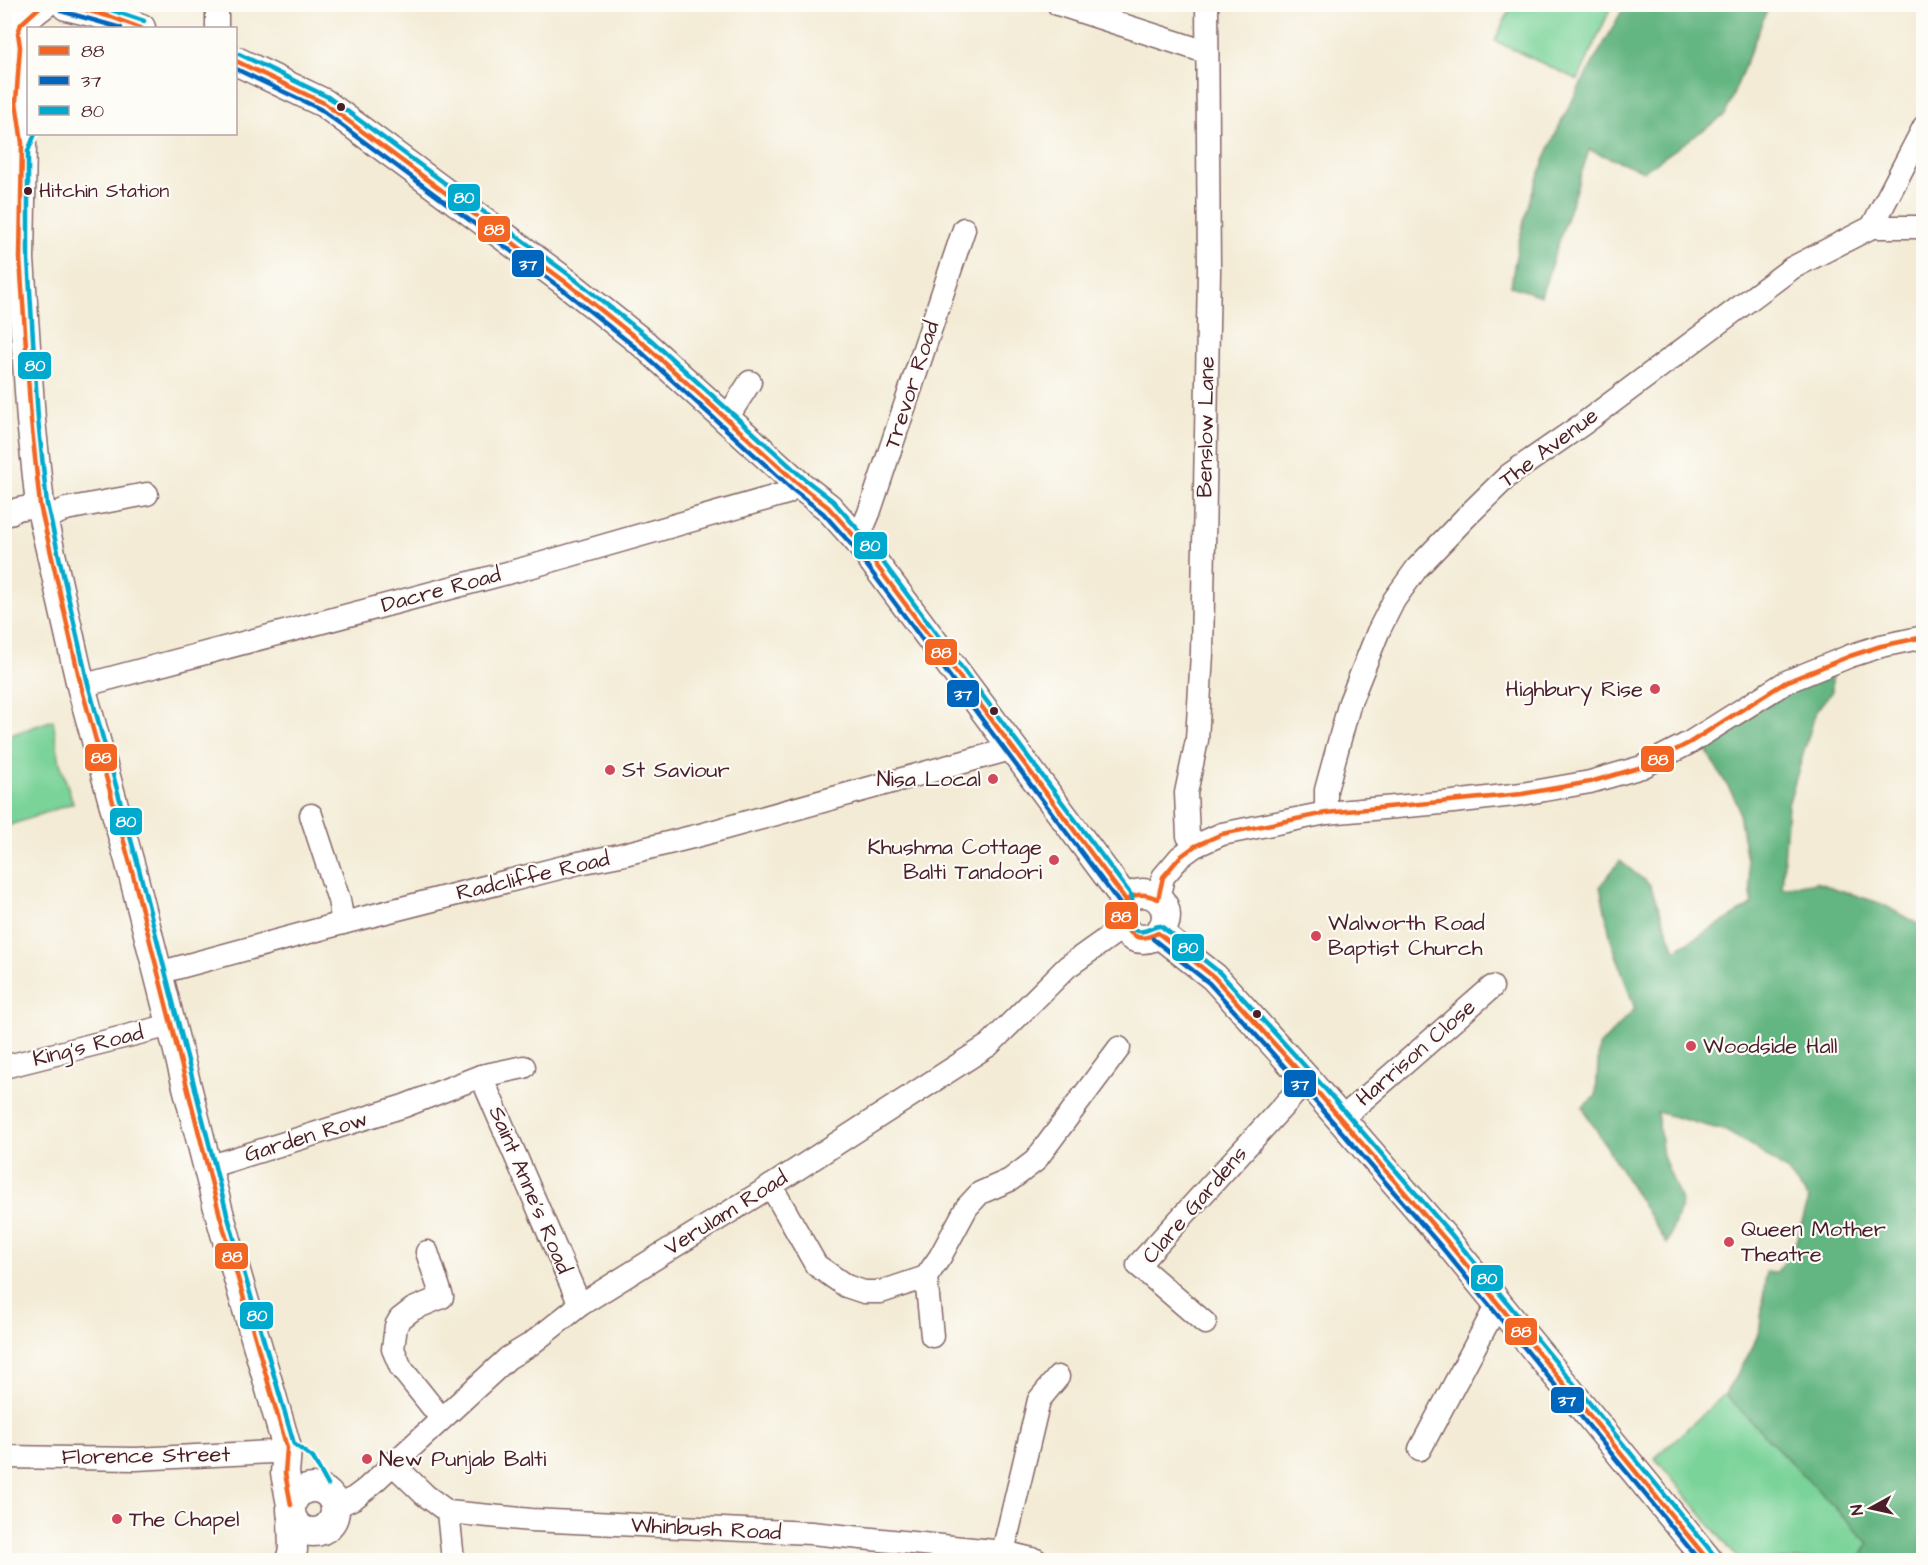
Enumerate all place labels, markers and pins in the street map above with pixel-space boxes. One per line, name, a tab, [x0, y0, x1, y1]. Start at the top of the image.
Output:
unlabelled marker	[335, 101, 347, 113]
place label: Hitchin Station	[39, 177, 169, 205]
marker: Hitchin Station	[22, 185, 34, 197]
place label: Highbury Rise	[1506, 674, 1643, 706]
marker: Highbury Rise	[1648, 682, 1662, 696]
unlabelled marker	[988, 705, 1000, 717]
place label: St Saviour	[622, 755, 730, 786]
marker: St Saviour	[603, 763, 617, 777]
place label: Nisa Local	[877, 764, 981, 795]
marker: Nisa Local	[986, 772, 1000, 786]
place label: Khushma Cottage Balti Tandoori	[867, 832, 1042, 888]
marker: Khushma Cottage Balti Tandoori	[1047, 853, 1061, 867]
place label: Walworth Road Baptist Church	[1328, 908, 1485, 964]
marker: Walworth Road Baptist Church	[1309, 929, 1323, 943]
unlabelled marker	[1251, 1008, 1263, 1020]
place label: Woodside Hall	[1703, 1031, 1838, 1062]
marker: Woodside Hall	[1684, 1039, 1698, 1053]
place label: Queen Mother Theatre	[1741, 1214, 1886, 1270]
marker: Queen Mother Theatre	[1722, 1235, 1736, 1249]
place label: New Punjab Balti	[379, 1444, 546, 1475]
marker: New Punjab Balti	[360, 1452, 374, 1466]
place label: The Chapel	[129, 1504, 240, 1535]
marker: The Chapel	[110, 1512, 124, 1526]

